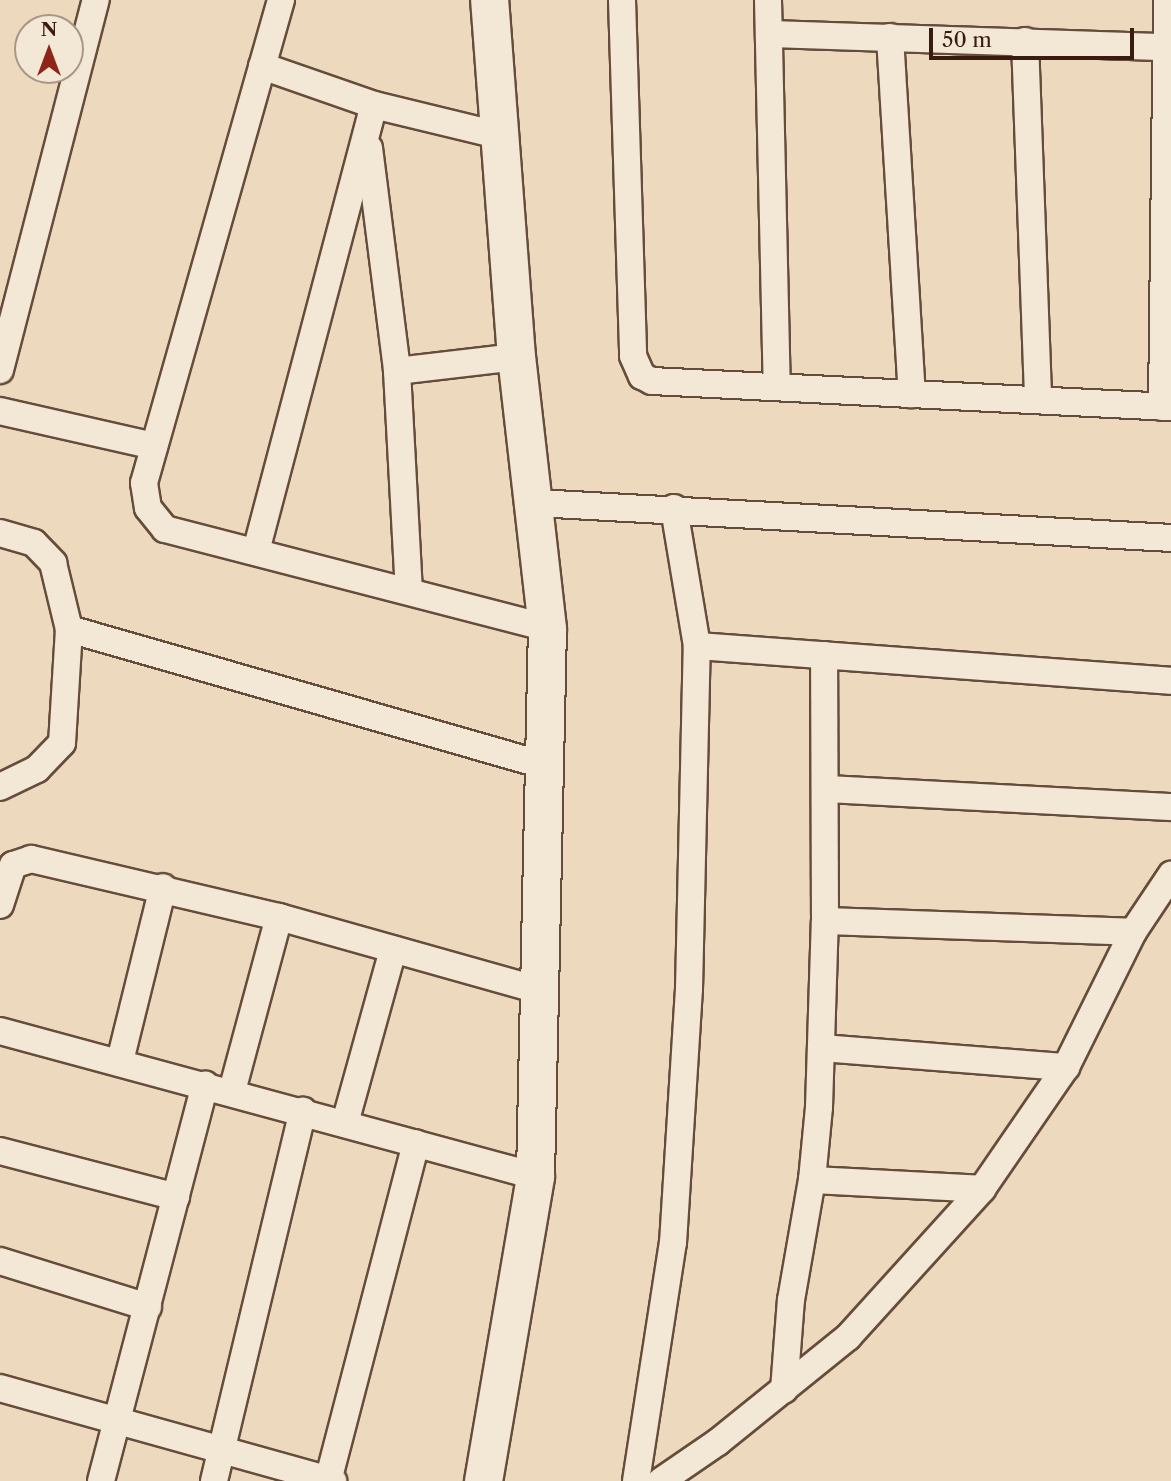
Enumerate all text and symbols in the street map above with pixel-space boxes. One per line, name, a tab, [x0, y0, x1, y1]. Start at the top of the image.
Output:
north arrow	[14, 14, 84, 84]
scale bar	[933, 14, 1138, 58]
text: N	[41, 18, 57, 41]
text: 50 m	[942, 27, 992, 52]

